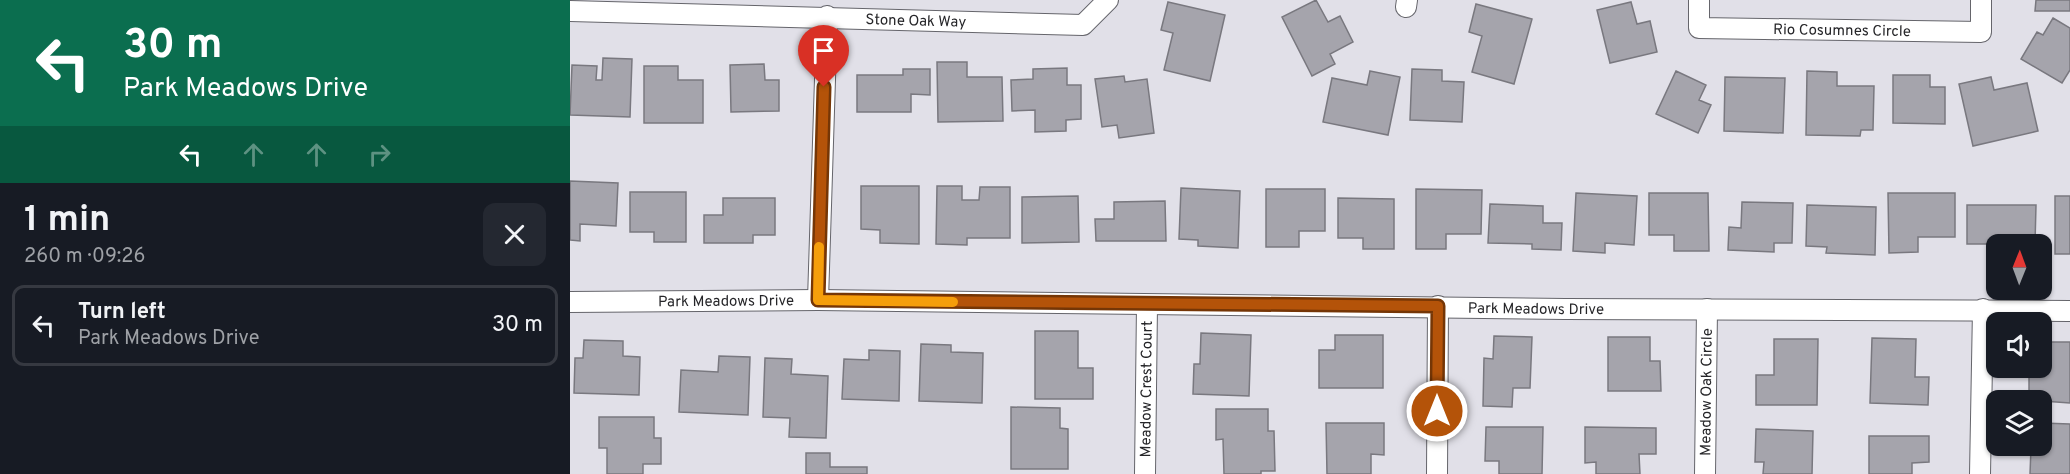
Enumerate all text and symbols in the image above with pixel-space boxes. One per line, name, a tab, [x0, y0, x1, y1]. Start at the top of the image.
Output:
street label: Stone Oak Way	[865, 11, 967, 33]
text: 30 m	[123, 20, 222, 73]
street label: Rio Cosumnes Circle	[1773, 21, 1911, 42]
icon: left	[24, 24, 102, 102]
pin	[798, 25, 849, 87]
icon: arrive	[807, 34, 840, 67]
text: Park Meadows Drive	[123, 72, 368, 106]
icon: left	[174, 138, 207, 171]
icon: ahead	[237, 138, 270, 171]
icon: ahead	[300, 138, 333, 171]
icon: right	[363, 138, 396, 171]
text: 1 min	[24, 198, 110, 244]
button: close	[483, 203, 546, 266]
north arrow	[1986, 234, 2052, 300]
map controls	[1986, 234, 2052, 456]
text: 260 m · 09:26	[24, 244, 146, 270]
street label: Park Meadows Drive	[658, 292, 794, 312]
text: Turn left	[78, 299, 166, 326]
street label: Park Meadows Drive	[1468, 300, 1604, 320]
icon: left	[27, 309, 60, 342]
text: 30 m	[492, 312, 543, 339]
button: sound	[1986, 312, 2052, 378]
street label: Meadow Crest Court	[1137, 321, 1158, 458]
text: Park Meadows Drive	[78, 326, 259, 352]
street label: Meadow Oak Circle	[1697, 328, 1718, 456]
position arrow	[1405, 379, 1469, 443]
button: layers	[1986, 390, 2052, 456]

